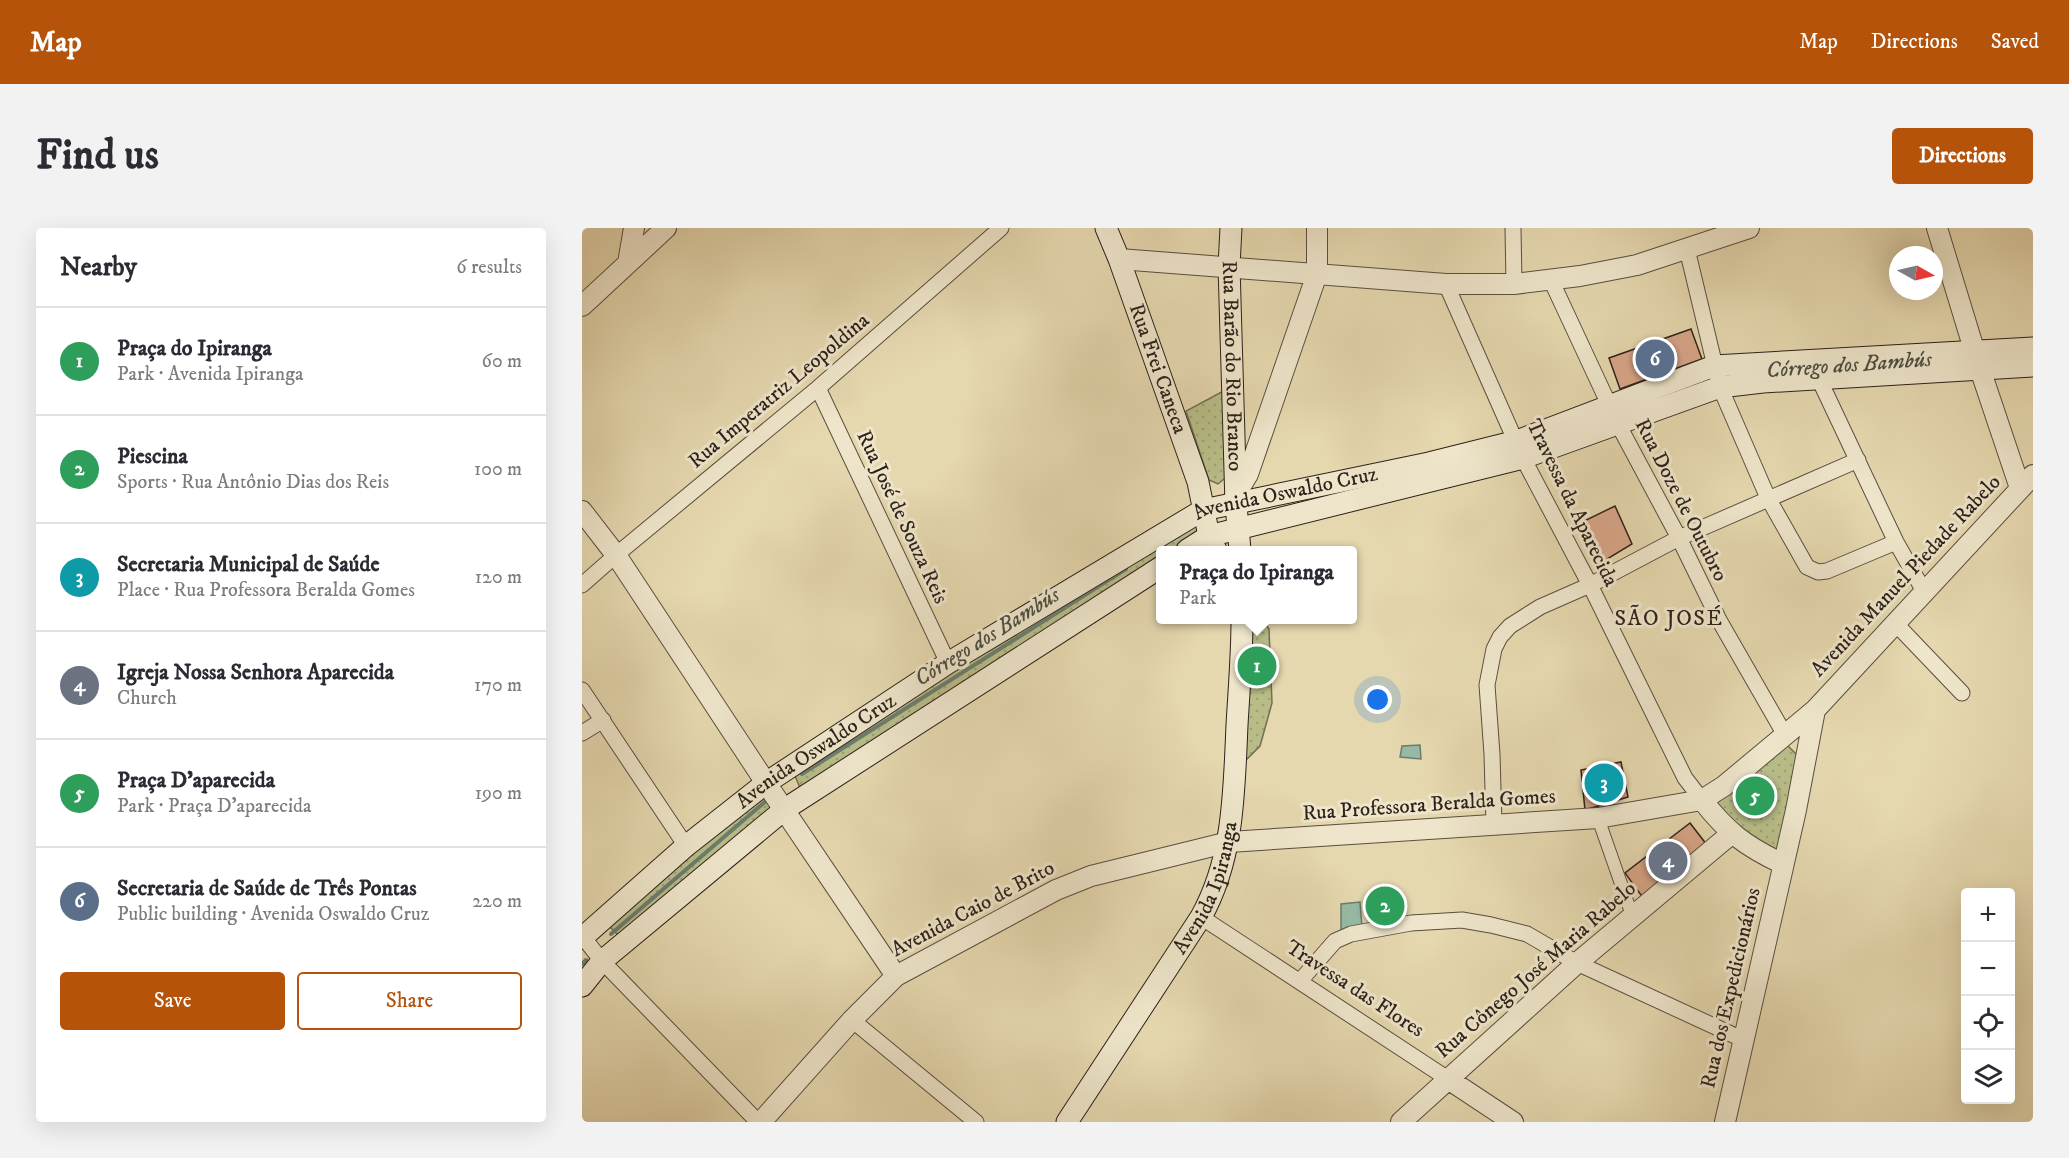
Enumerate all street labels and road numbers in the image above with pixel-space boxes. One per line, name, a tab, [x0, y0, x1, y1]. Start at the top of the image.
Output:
street label: Rua Barão do Rio Branco	[1216, 260, 1248, 472]
street label: Rua Frei Caneca	[1123, 300, 1193, 437]
street label: Rua Imperatriz Leopoldina	[683, 308, 875, 474]
street label: Rua Doze de Outubro	[1629, 414, 1733, 586]
street label: Travessa da Aparecida	[1520, 415, 1624, 591]
street label: Rua José de Souza Reis	[850, 426, 954, 608]
street label: Avenida Oswaldo Cruz	[1188, 461, 1380, 526]
street label: Avenida Manuel Piedade Rabelo	[1805, 469, 2007, 683]
street label: Avenida Oswaldo Cruz	[731, 688, 901, 815]
street label: Rua Professora Beralda Gomes	[1302, 783, 1556, 827]
street label: Avenida Ipiranga	[1167, 820, 1243, 959]
street label: Avenida Caio de Brito	[887, 855, 1059, 963]
street label: Rua Cônego José Maria Rabelo	[1430, 876, 1642, 1064]
street label: Rua dos Expedicionários	[1695, 885, 1767, 1091]
street label: Travessa das Flores	[1281, 935, 1429, 1043]

